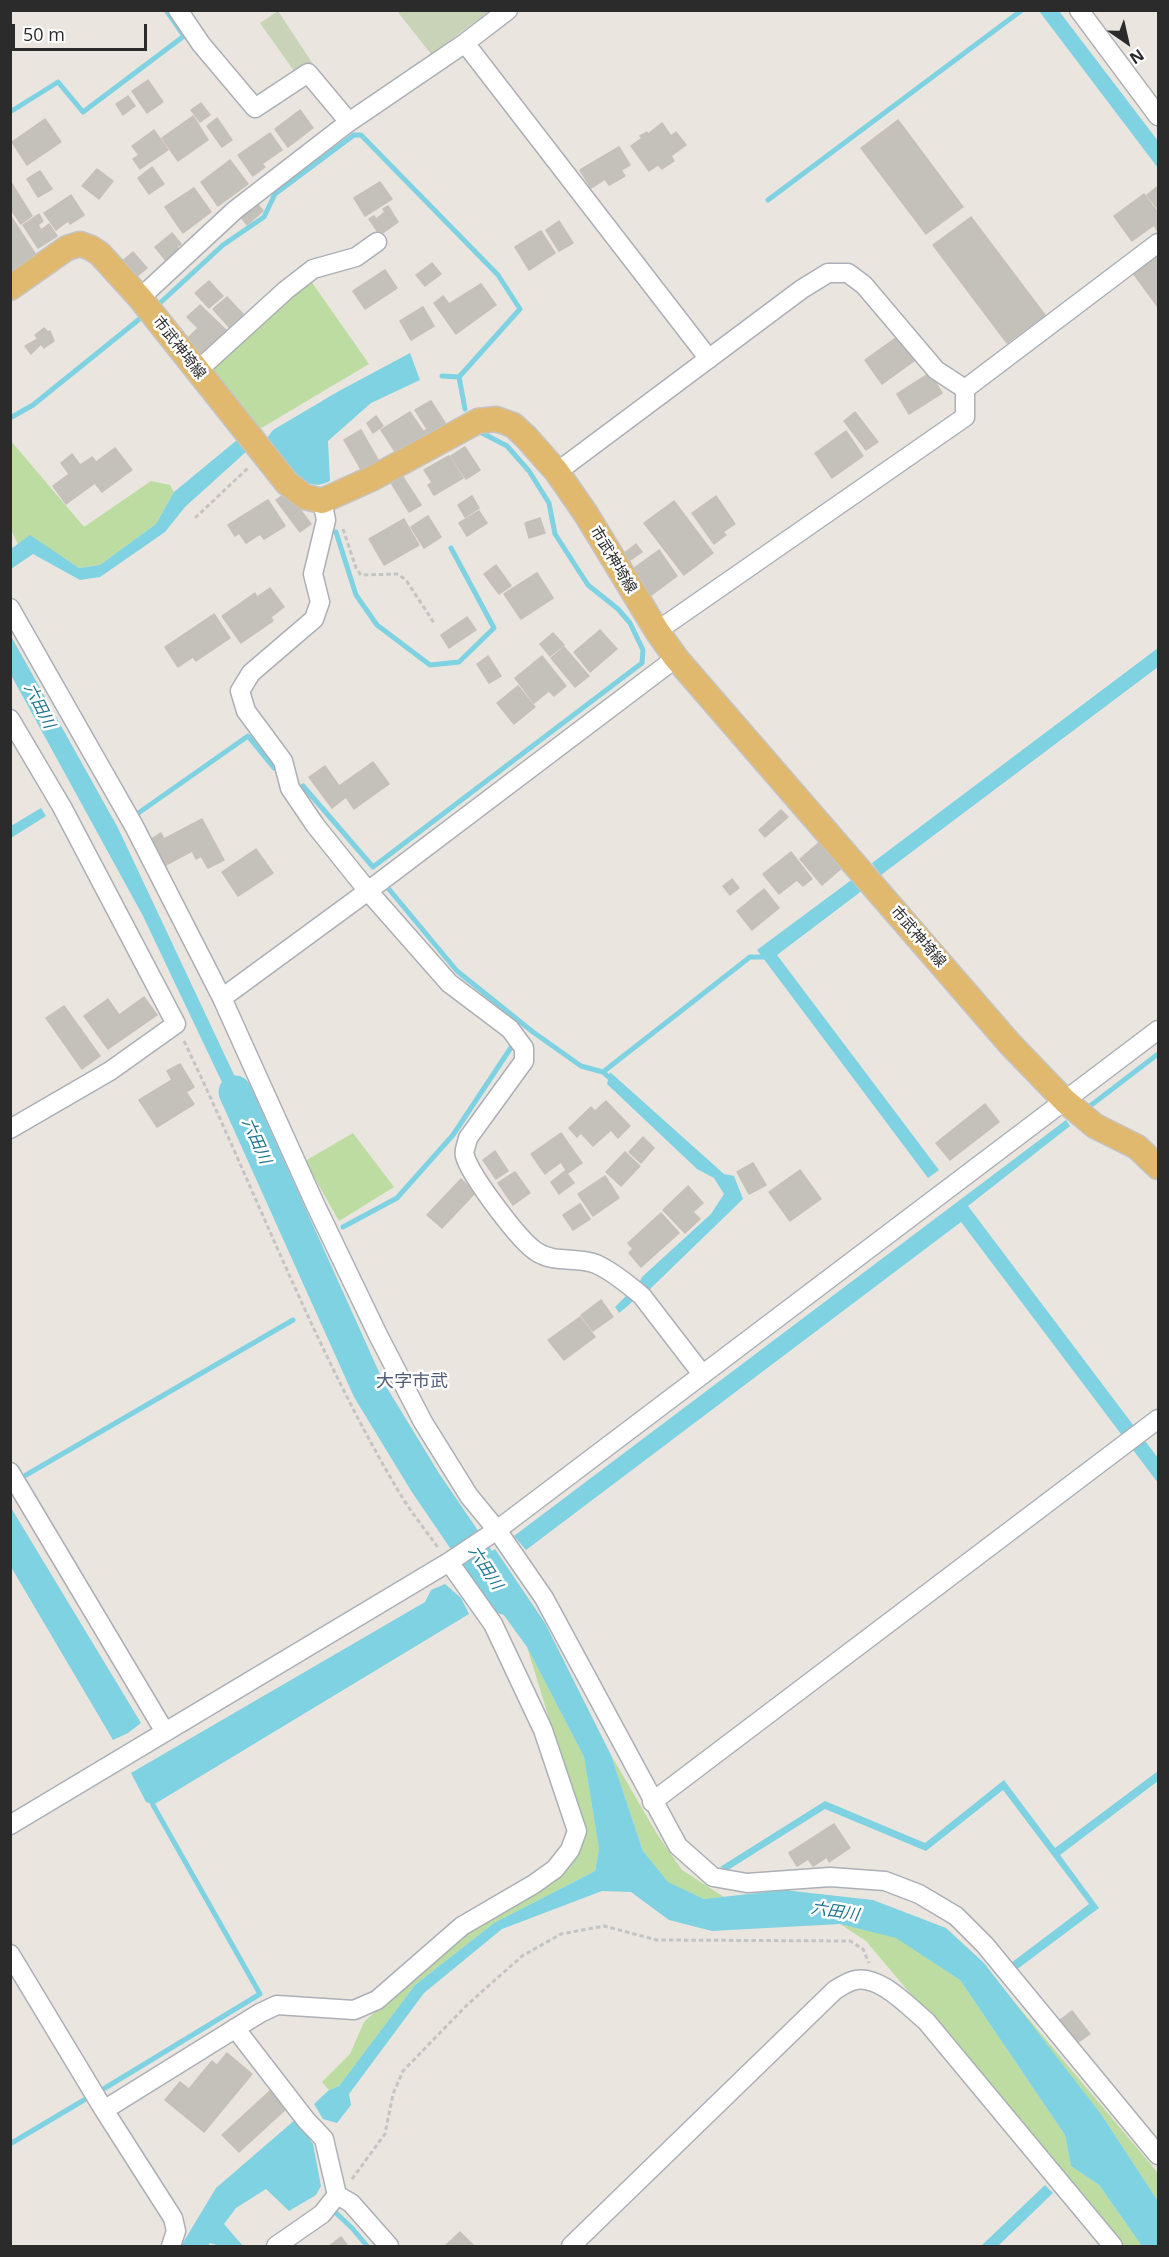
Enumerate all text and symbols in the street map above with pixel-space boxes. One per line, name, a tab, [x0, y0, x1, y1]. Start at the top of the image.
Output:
scale bar	[15, 12, 150, 50]
north arrow	[1097, 12, 1157, 72]
text: 50 m	[23, 22, 65, 46]
text: N	[1126, 44, 1149, 70]
street label: 市武神埼線	[149, 313, 209, 383]
street label: 市武神埼線	[586, 523, 640, 597]
water label: 六田川	[20, 680, 58, 732]
street label: 市武神埼線	[887, 903, 949, 971]
water label: 六田川	[237, 1115, 275, 1167]
district label: 大字市武	[376, 1371, 448, 1393]
water label: 六田川	[464, 1543, 506, 1593]
water label: 六田川	[810, 1899, 860, 1925]

